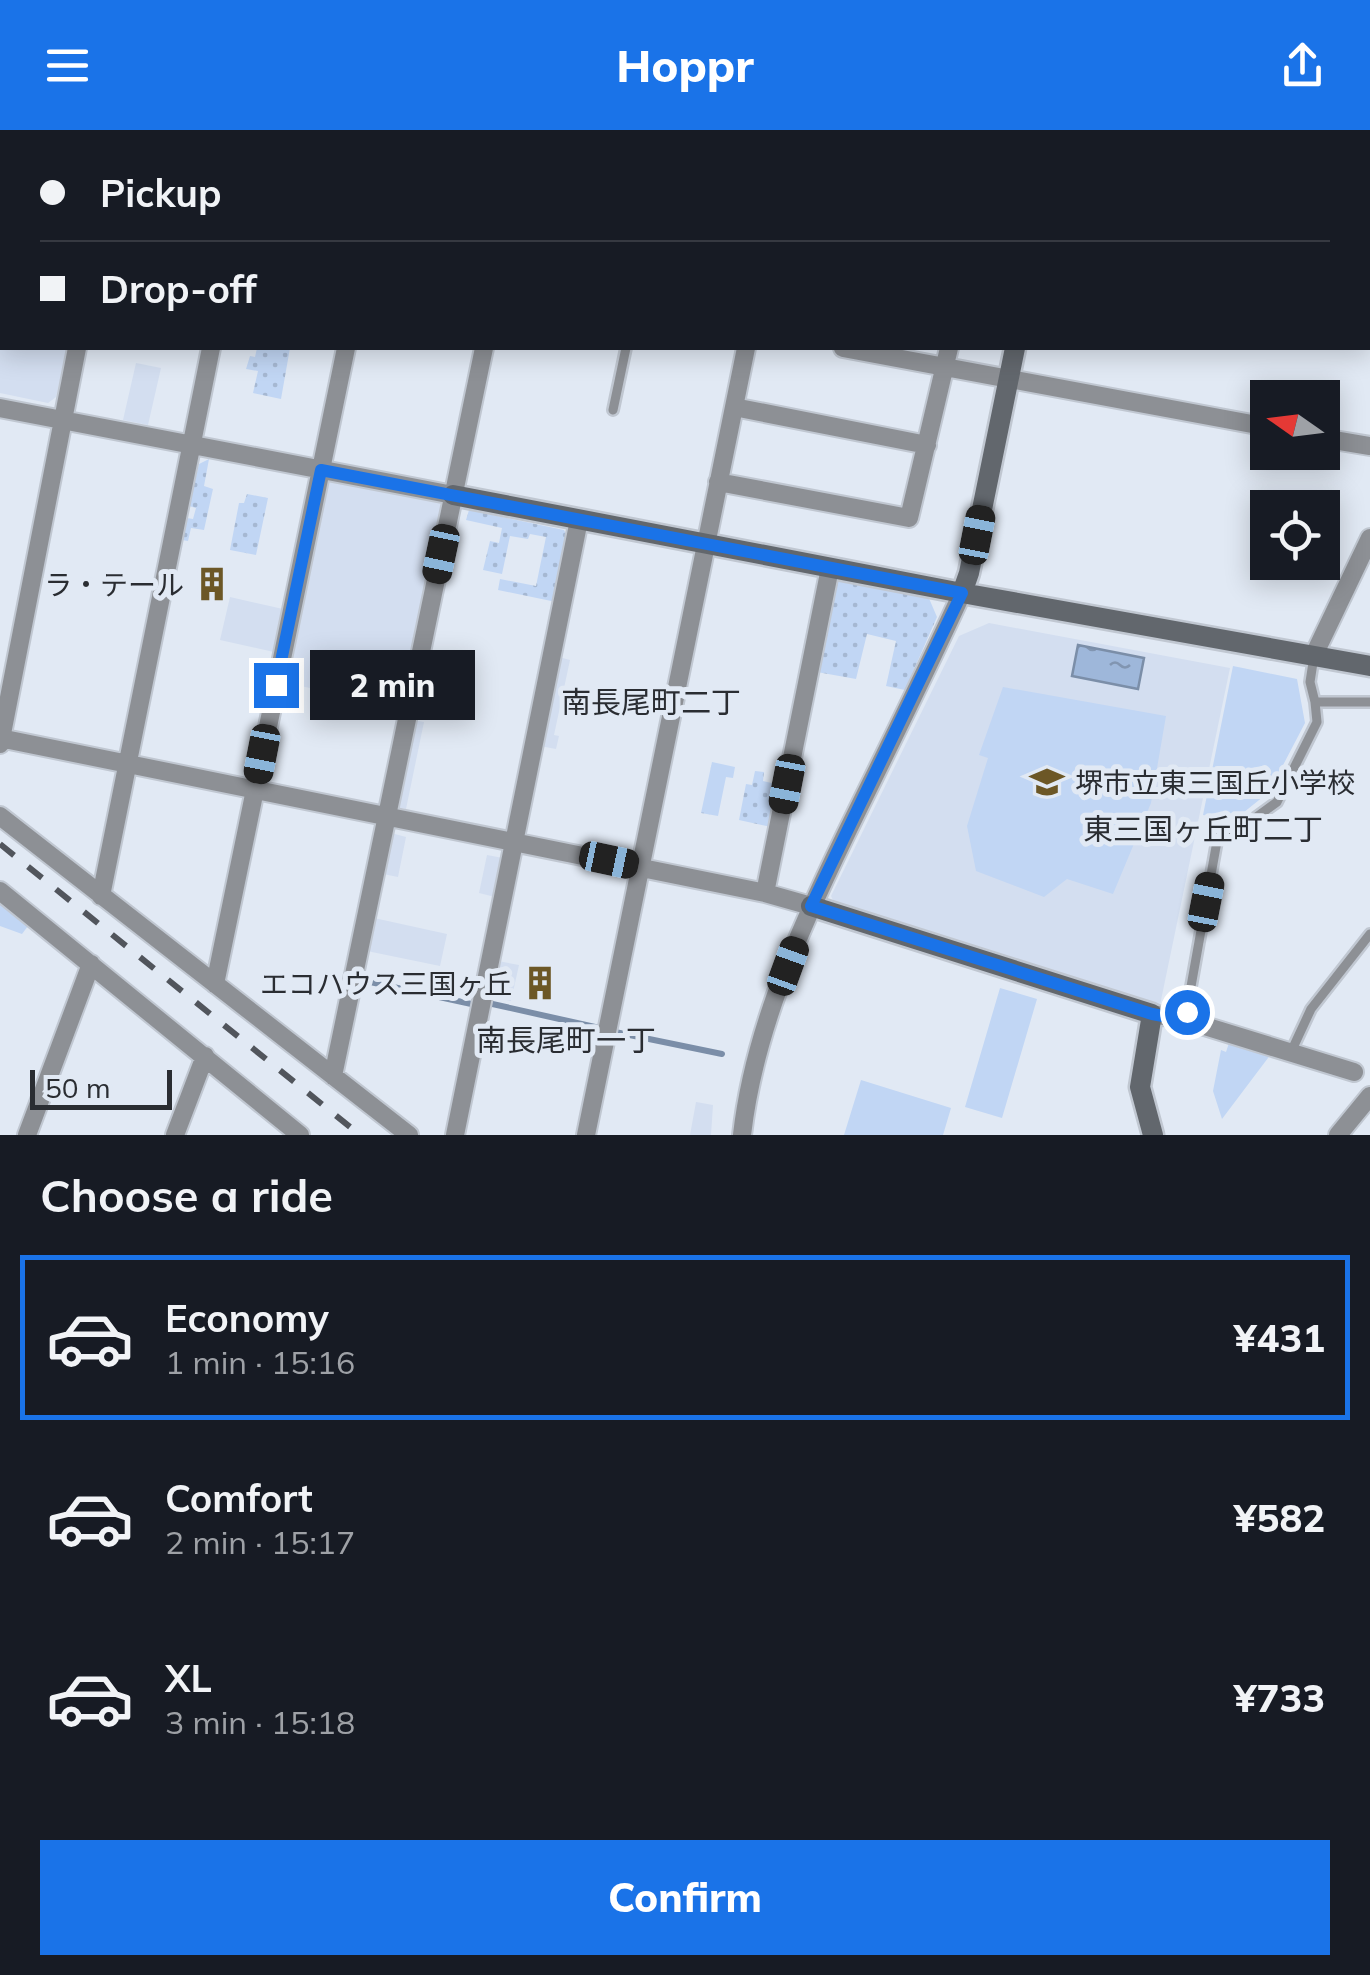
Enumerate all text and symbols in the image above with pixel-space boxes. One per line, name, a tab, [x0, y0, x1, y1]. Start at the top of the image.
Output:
text: Hoppr	[616, 37, 754, 93]
icon: menu	[40, 38, 95, 93]
icon: share	[1275, 38, 1330, 93]
text: Pickup	[100, 169, 222, 217]
text: Drop-off	[100, 265, 257, 313]
north arrow	[1250, 380, 1340, 470]
map controls	[1250, 380, 1340, 580]
button: locate	[1250, 490, 1340, 580]
car	[957, 503, 997, 567]
car	[420, 522, 462, 586]
building icon: ラ・テール	[193, 565, 231, 603]
place label: ラ・テール	[44, 567, 184, 602]
callout: 2 min	[311, 650, 476, 720]
route end	[254, 663, 299, 708]
text: 2 min	[350, 665, 435, 705]
district label: 南長尾町二丁	[561, 683, 741, 721]
car	[242, 722, 282, 786]
car	[767, 752, 807, 816]
school or university icon: 堺市立東三国丘小学校	[1028, 763, 1066, 801]
place label: 堺市立東三国丘小学校	[1075, 765, 1355, 800]
district label: 東三国ヶ丘町二丁	[1083, 810, 1323, 848]
car	[577, 839, 641, 881]
car	[1186, 870, 1226, 934]
car	[764, 933, 812, 999]
building icon: エコハウス三国ヶ丘	[521, 964, 559, 1002]
place label: エコハウス三国ヶ丘	[260, 966, 512, 1001]
route start	[1165, 990, 1210, 1035]
district label: 南長尾町一丁	[476, 1021, 656, 1059]
scale bar	[30, 1065, 172, 1110]
text: 50 m	[45, 1070, 111, 1105]
text: Choose a ride	[40, 1167, 333, 1223]
icon: car	[45, 1293, 135, 1383]
text: Economy	[165, 1294, 329, 1342]
text: ¥431	[1234, 1314, 1325, 1362]
text: 1 min · 15:16	[165, 1342, 355, 1382]
icon: car	[45, 1473, 135, 1563]
text: Comfort	[165, 1474, 313, 1522]
text: ¥582	[1234, 1494, 1325, 1542]
text: 2 min · 15:17	[165, 1522, 355, 1562]
icon: car	[45, 1653, 135, 1743]
text: XL	[165, 1654, 212, 1702]
text: ¥733	[1234, 1674, 1325, 1722]
text: 3 min · 15:18	[165, 1702, 355, 1742]
button: Confirm	[40, 1840, 1330, 1955]

